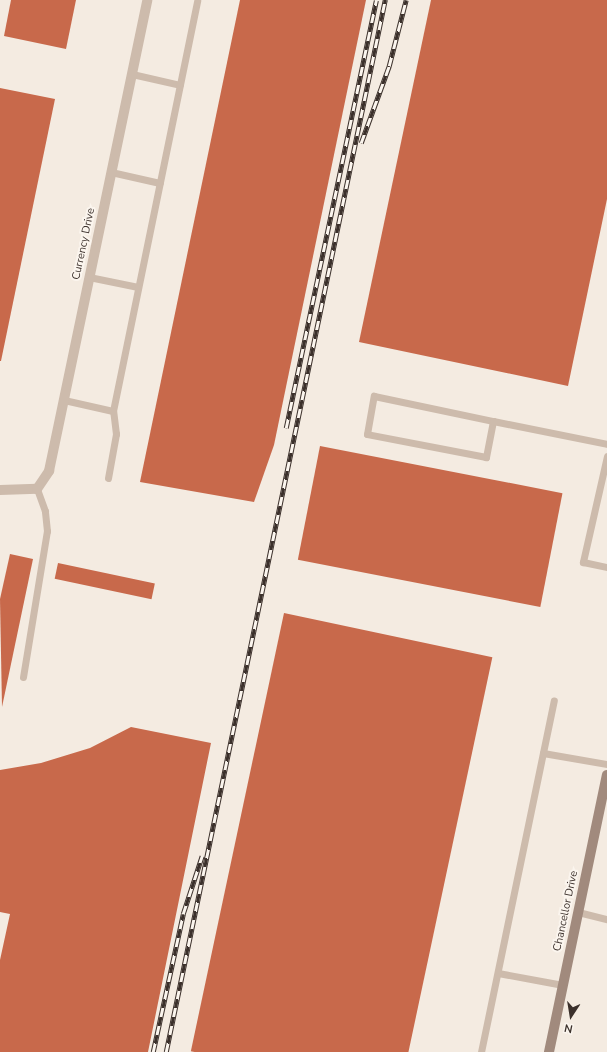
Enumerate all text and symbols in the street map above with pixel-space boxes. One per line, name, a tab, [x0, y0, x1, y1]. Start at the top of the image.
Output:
street label: Currency Drive	[70, 207, 98, 281]
street label: Chancellor Drive	[551, 870, 581, 952]
north arrow	[551, 996, 591, 1036]
text: N	[563, 1020, 574, 1036]

